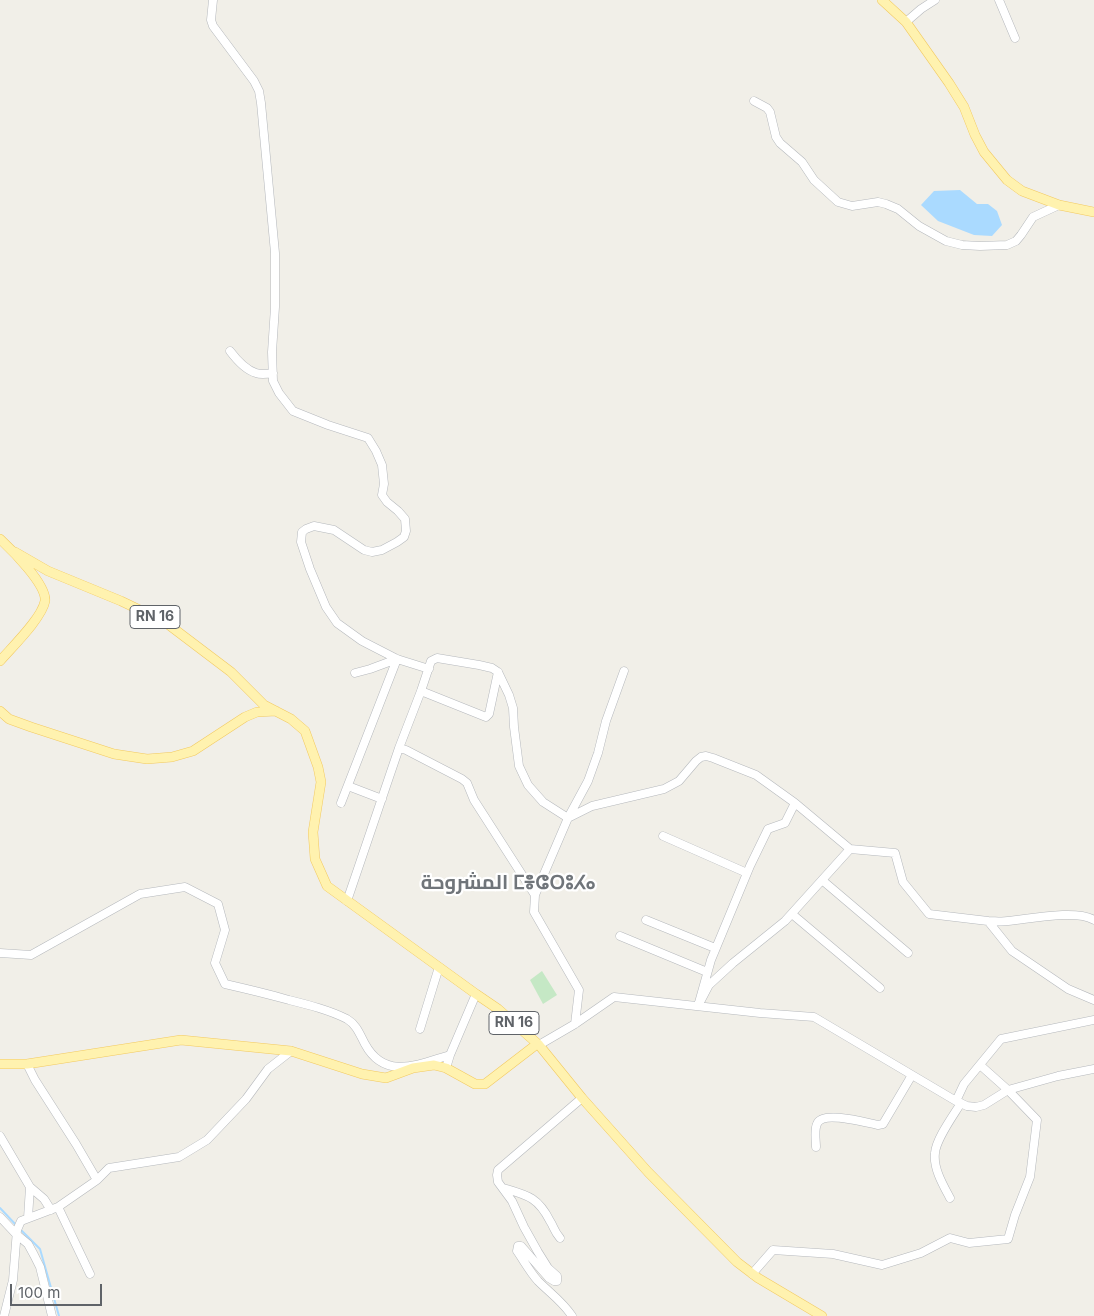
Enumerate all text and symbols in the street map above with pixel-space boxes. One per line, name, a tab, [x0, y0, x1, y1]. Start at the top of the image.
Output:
road number: RN 16	[130, 606, 180, 628]
district label: المشروحة ⵎⴻⵛⵔⵓⵃⴰ	[421, 871, 595, 895]
road number: RN 16	[489, 1011, 539, 1034]
scale bar	[12, 1274, 105, 1306]
text: 100 m	[18, 1283, 60, 1302]

